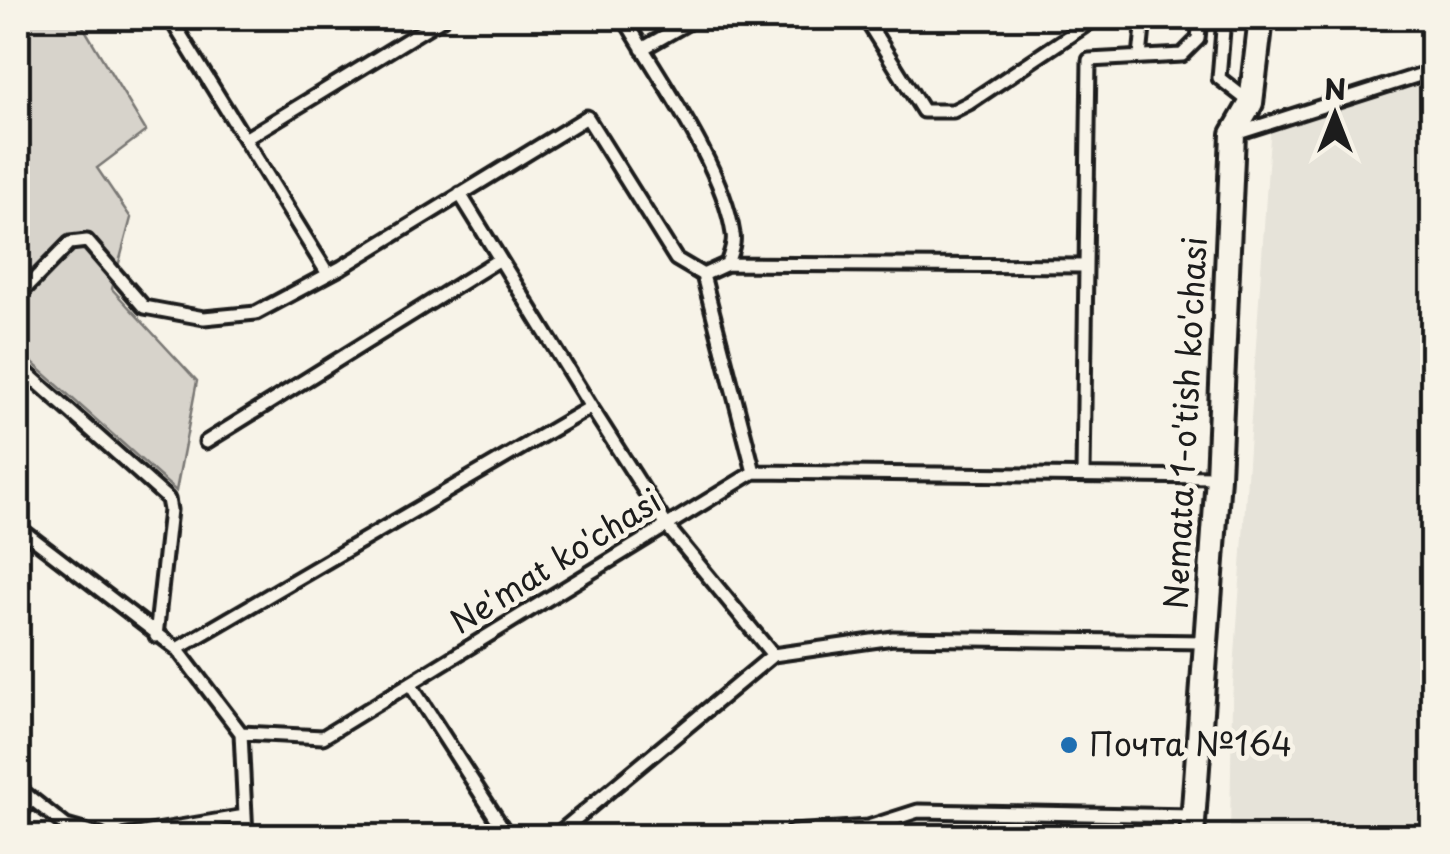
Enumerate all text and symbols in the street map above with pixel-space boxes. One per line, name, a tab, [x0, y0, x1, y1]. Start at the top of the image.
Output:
north arrow	[1285, 65, 1385, 165]
text: N	[1324, 67, 1346, 110]
street label: Nemata 1-o'tish ko'chasi	[1150, 235, 1218, 610]
street label: Ne'mat ko'chasi	[440, 476, 670, 644]
place label: Почта №164	[1089, 719, 1292, 767]
marker: Почта №164	[1058, 734, 1080, 756]

